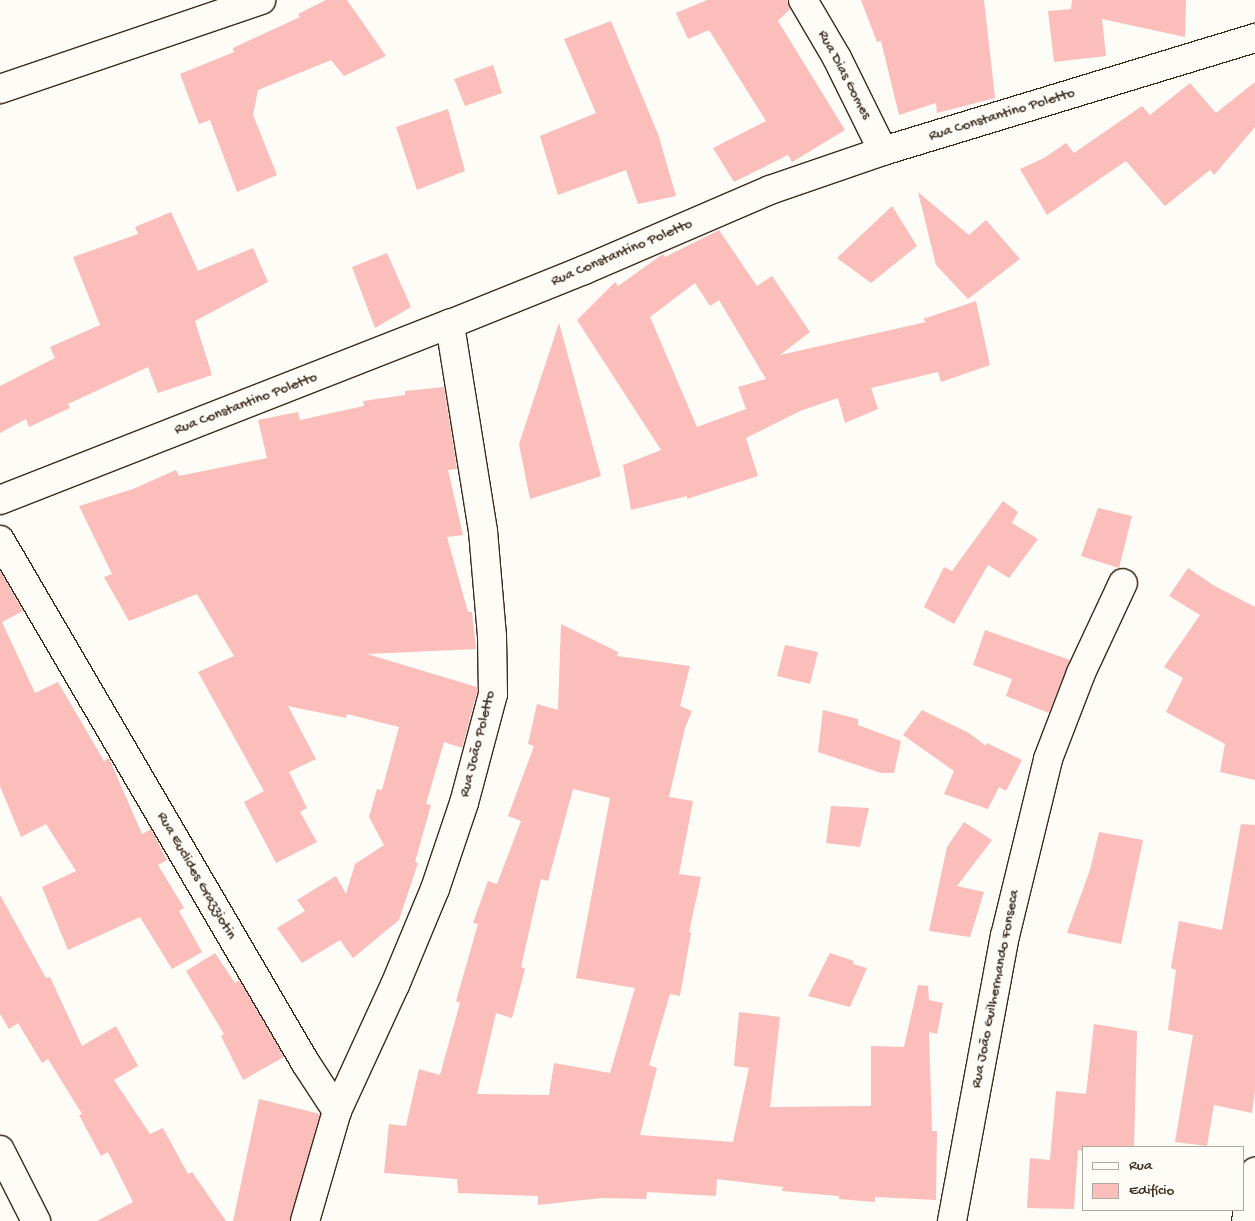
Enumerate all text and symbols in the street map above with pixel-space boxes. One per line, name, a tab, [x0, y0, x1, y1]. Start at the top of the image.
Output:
street label: Rua Dias Gomes	[813, 27, 875, 123]
street label: Rua Constantino Poletto	[927, 84, 1077, 146]
street label: Rua Constantino Poletto	[549, 215, 695, 291]
street label: Rua Constantino Poletto	[172, 368, 320, 440]
street label: Rua João Poletto	[456, 689, 500, 799]
street label: Rua Euclides Grazziotin	[152, 809, 240, 943]
street label: Rua João Guilhermando Fonseca	[968, 888, 1024, 1090]
legend	[1082, 1146, 1245, 1211]
text: Rua	[1129, 1157, 1152, 1175]
text: Edifício	[1129, 1182, 1174, 1200]

